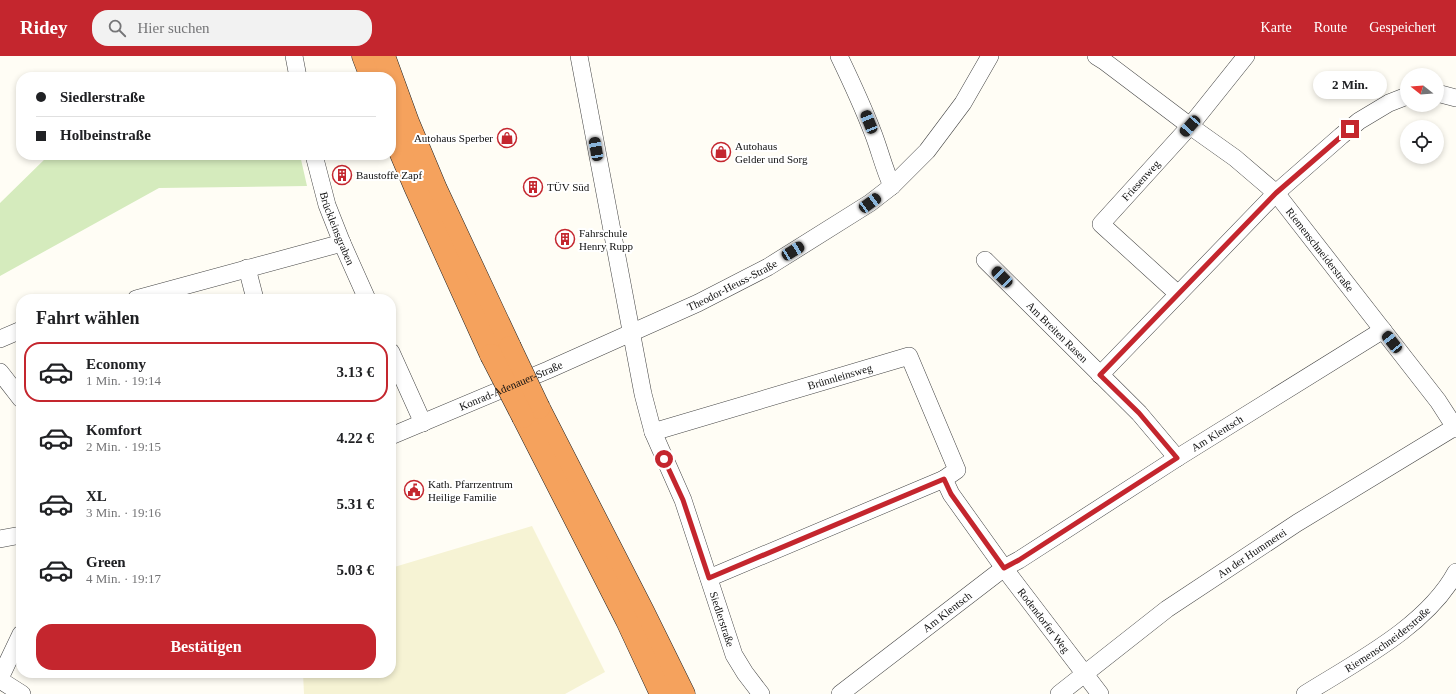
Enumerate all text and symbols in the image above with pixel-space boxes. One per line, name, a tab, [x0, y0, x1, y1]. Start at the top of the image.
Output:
search box	[92, 10, 372, 46]
text: Ridey	[20, 17, 68, 38]
icon: search	[106, 17, 128, 39]
text: Hier suchen	[138, 20, 210, 36]
text: Karte	[1261, 20, 1292, 35]
text: Route	[1314, 20, 1347, 35]
text: Gespeichert	[1369, 20, 1436, 35]
north arrow	[1400, 68, 1444, 112]
map controls	[1400, 68, 1444, 164]
callout: 2 Min.	[1313, 71, 1387, 99]
text: 2 Min.	[1332, 77, 1368, 92]
text: Siedlerstraße	[60, 89, 145, 105]
car	[859, 109, 879, 135]
car	[1178, 113, 1202, 139]
route end	[1341, 120, 1359, 138]
button: locate	[1400, 120, 1444, 164]
text: Holbeinstraße	[60, 127, 151, 143]
shop icon: Autohaus Sperber	[496, 127, 518, 149]
place label: Autohaus Sperber	[414, 132, 493, 144]
car	[588, 136, 604, 162]
place label: Autohaus Gelder und Sorg	[735, 140, 808, 165]
shop icon: Autohaus Gelder und Sorg	[710, 141, 732, 163]
street label: Friesenweg	[1119, 157, 1162, 203]
building icon: Baustoffe Zapf	[331, 164, 353, 186]
place label: Baustoffe Zapf	[356, 169, 422, 181]
building icon: TÜV Süd	[522, 176, 544, 198]
place label: TÜV Süd	[547, 181, 590, 193]
street label: Brückleinsgraben	[318, 190, 357, 267]
car	[857, 191, 883, 215]
street label: Riemenschneiderstraße	[1284, 205, 1356, 294]
place label: Fahrschule Henry Rupp	[579, 227, 634, 252]
building icon: Fahrschule Henry Rupp	[554, 228, 576, 250]
car	[780, 240, 806, 262]
street label: Theodor-Heuss-Straße	[685, 257, 779, 313]
car	[989, 264, 1015, 290]
street label: Am Breiten Rasen	[1024, 299, 1091, 365]
text: Fahrt wählen	[36, 308, 140, 328]
car	[1380, 329, 1404, 355]
icon: car	[38, 354, 74, 390]
text: Economy	[86, 356, 146, 372]
street label: Konrad-Adenauer-Straße	[457, 358, 564, 413]
street label: Brünnleinsweg	[806, 361, 874, 392]
text: 3.13 €	[337, 364, 374, 380]
text: 1 Min. · 19:14	[86, 373, 161, 388]
street label: Am Klentsch	[1189, 412, 1245, 454]
icon: car	[38, 420, 74, 456]
text: Komfort	[86, 422, 142, 438]
text: 4.22 €	[337, 430, 374, 446]
text: 2 Min. · 19:15	[86, 439, 161, 454]
route start	[655, 450, 673, 468]
place label: Kath. Pfarrzentrum Heilige Familie	[428, 478, 513, 503]
public building icon: Kath. Pfarrzentrum Heilige Familie	[403, 479, 425, 501]
icon: car	[38, 486, 74, 522]
text: XL	[86, 488, 107, 504]
text: 5.31 €	[337, 496, 374, 512]
text: 3 Min. · 19:16	[86, 505, 161, 520]
street label: An der Hummerei	[1215, 526, 1288, 580]
icon: car	[38, 552, 74, 588]
text: Green	[86, 554, 126, 570]
text: 5.03 €	[337, 562, 374, 578]
text: 4 Min. · 19:17	[86, 571, 161, 586]
street label: Rodendorfer Weg	[1015, 586, 1073, 656]
street label: Am Klentsch	[920, 589, 974, 634]
street label: Siedlerstraße	[708, 590, 737, 648]
street label: Riemenschneiderstraße	[1343, 604, 1433, 674]
button: Bestätigen	[36, 624, 376, 670]

